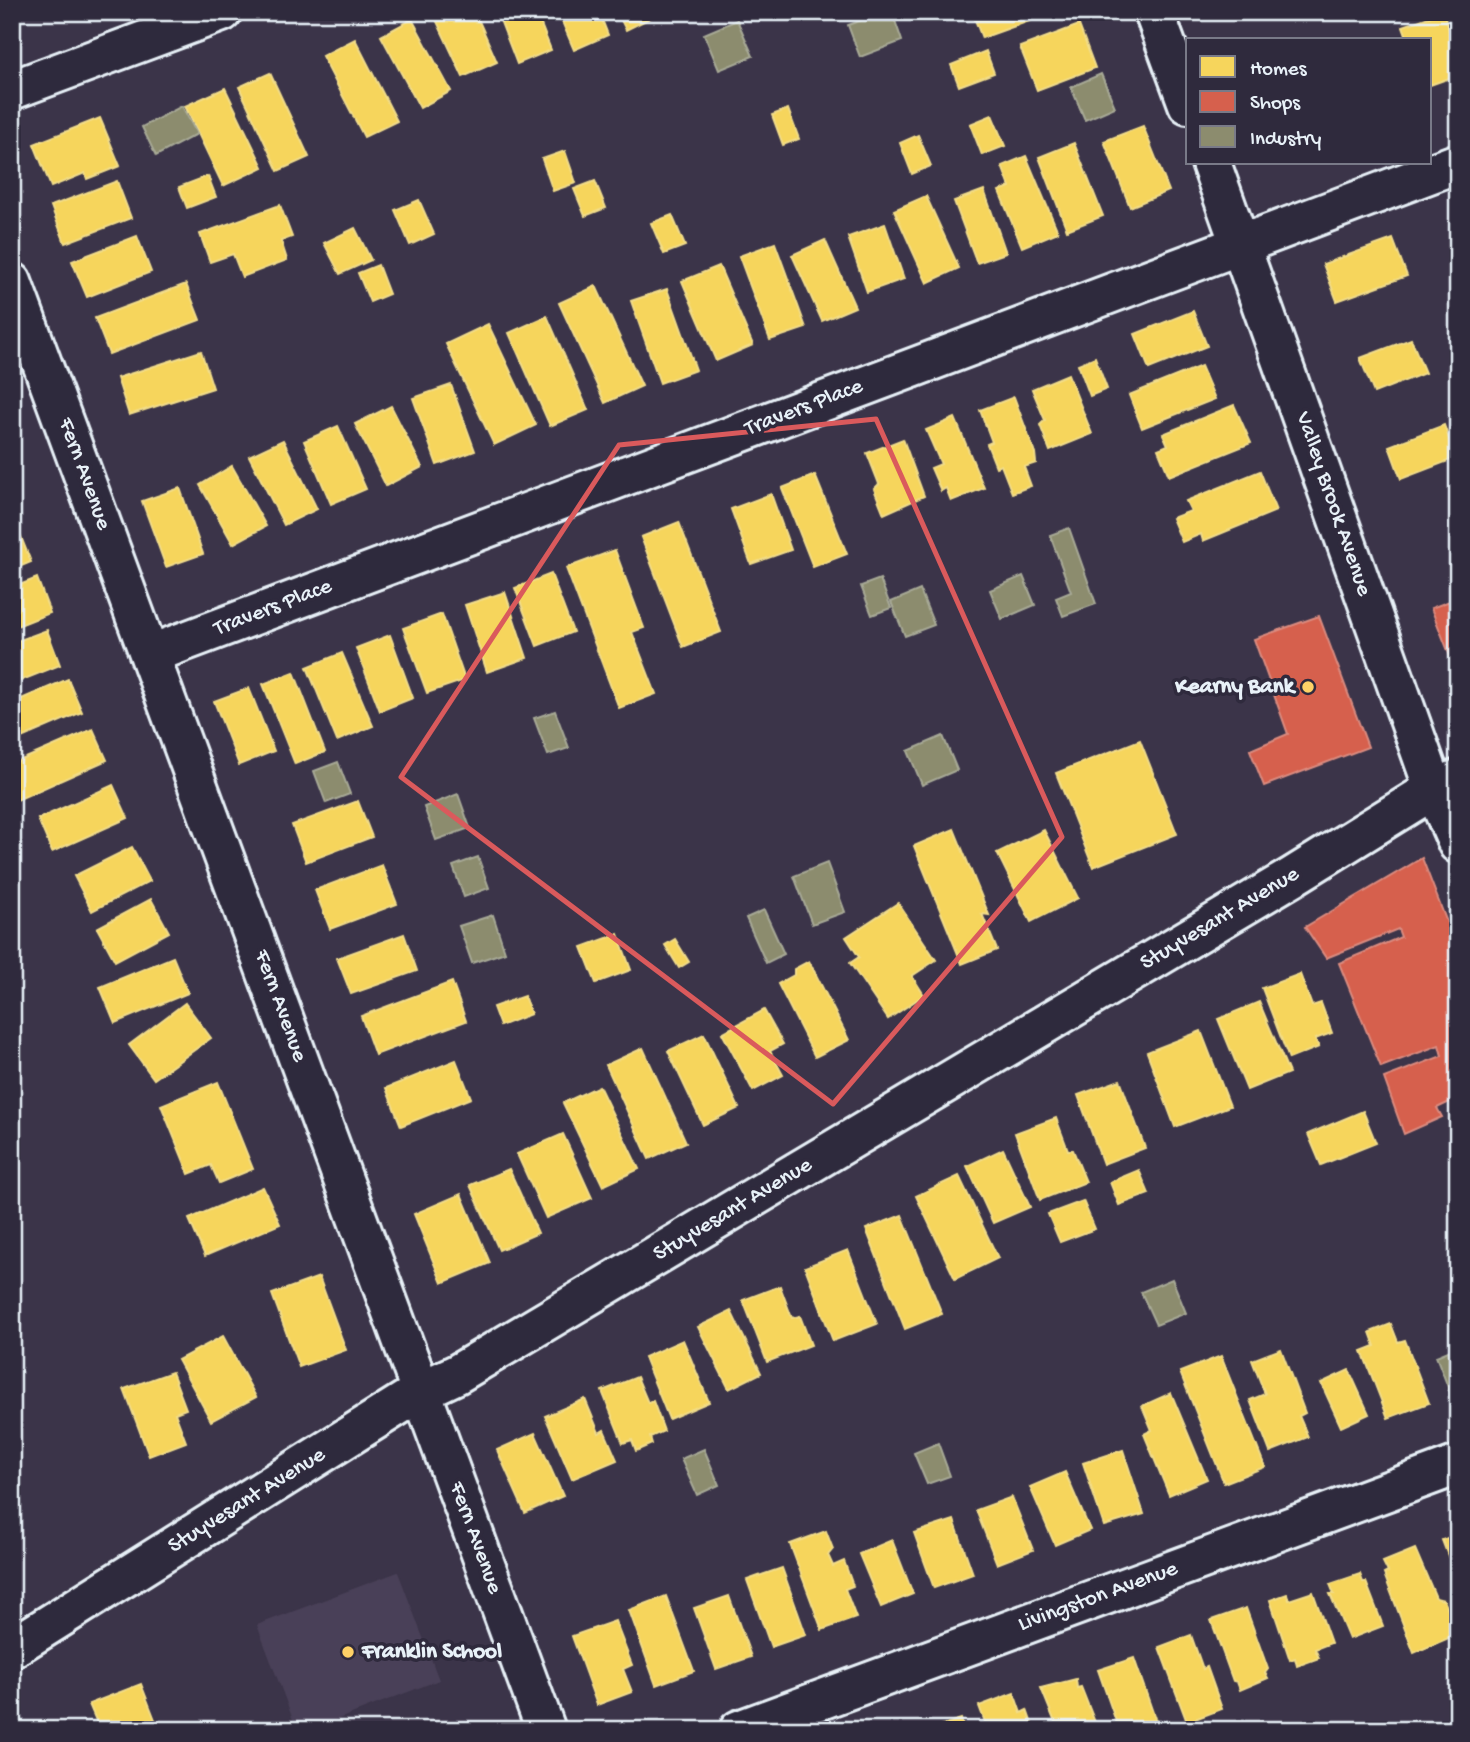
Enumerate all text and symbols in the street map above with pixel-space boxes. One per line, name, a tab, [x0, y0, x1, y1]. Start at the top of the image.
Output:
legend	[1186, 38, 1432, 164]
text: Homes	[1250, 58, 1308, 83]
text: Shops	[1250, 92, 1301, 117]
text: Industry	[1250, 128, 1321, 153]
street label: Travers Place	[739, 373, 868, 444]
street label: Valley Brook Avenue	[1288, 407, 1378, 601]
street label: Fern Avenue	[51, 413, 117, 535]
street label: Travers Place	[208, 573, 337, 644]
place label: Kearny Bank	[1174, 674, 1297, 701]
marker: Kearny Bank	[1300, 679, 1316, 695]
street label: Stuyvesant Avenue	[1136, 860, 1305, 977]
street label: Fern Avenue	[247, 945, 313, 1067]
street label: Stuyvesant Avenue	[649, 1151, 818, 1268]
street label: Stuyvesant Avenue	[163, 1441, 332, 1560]
street label: Fern Avenue	[442, 1477, 508, 1599]
street label: Livingston Avenue	[1014, 1555, 1183, 1638]
place label: Franklin School	[361, 1639, 502, 1666]
marker: Franklin School	[340, 1644, 356, 1660]

